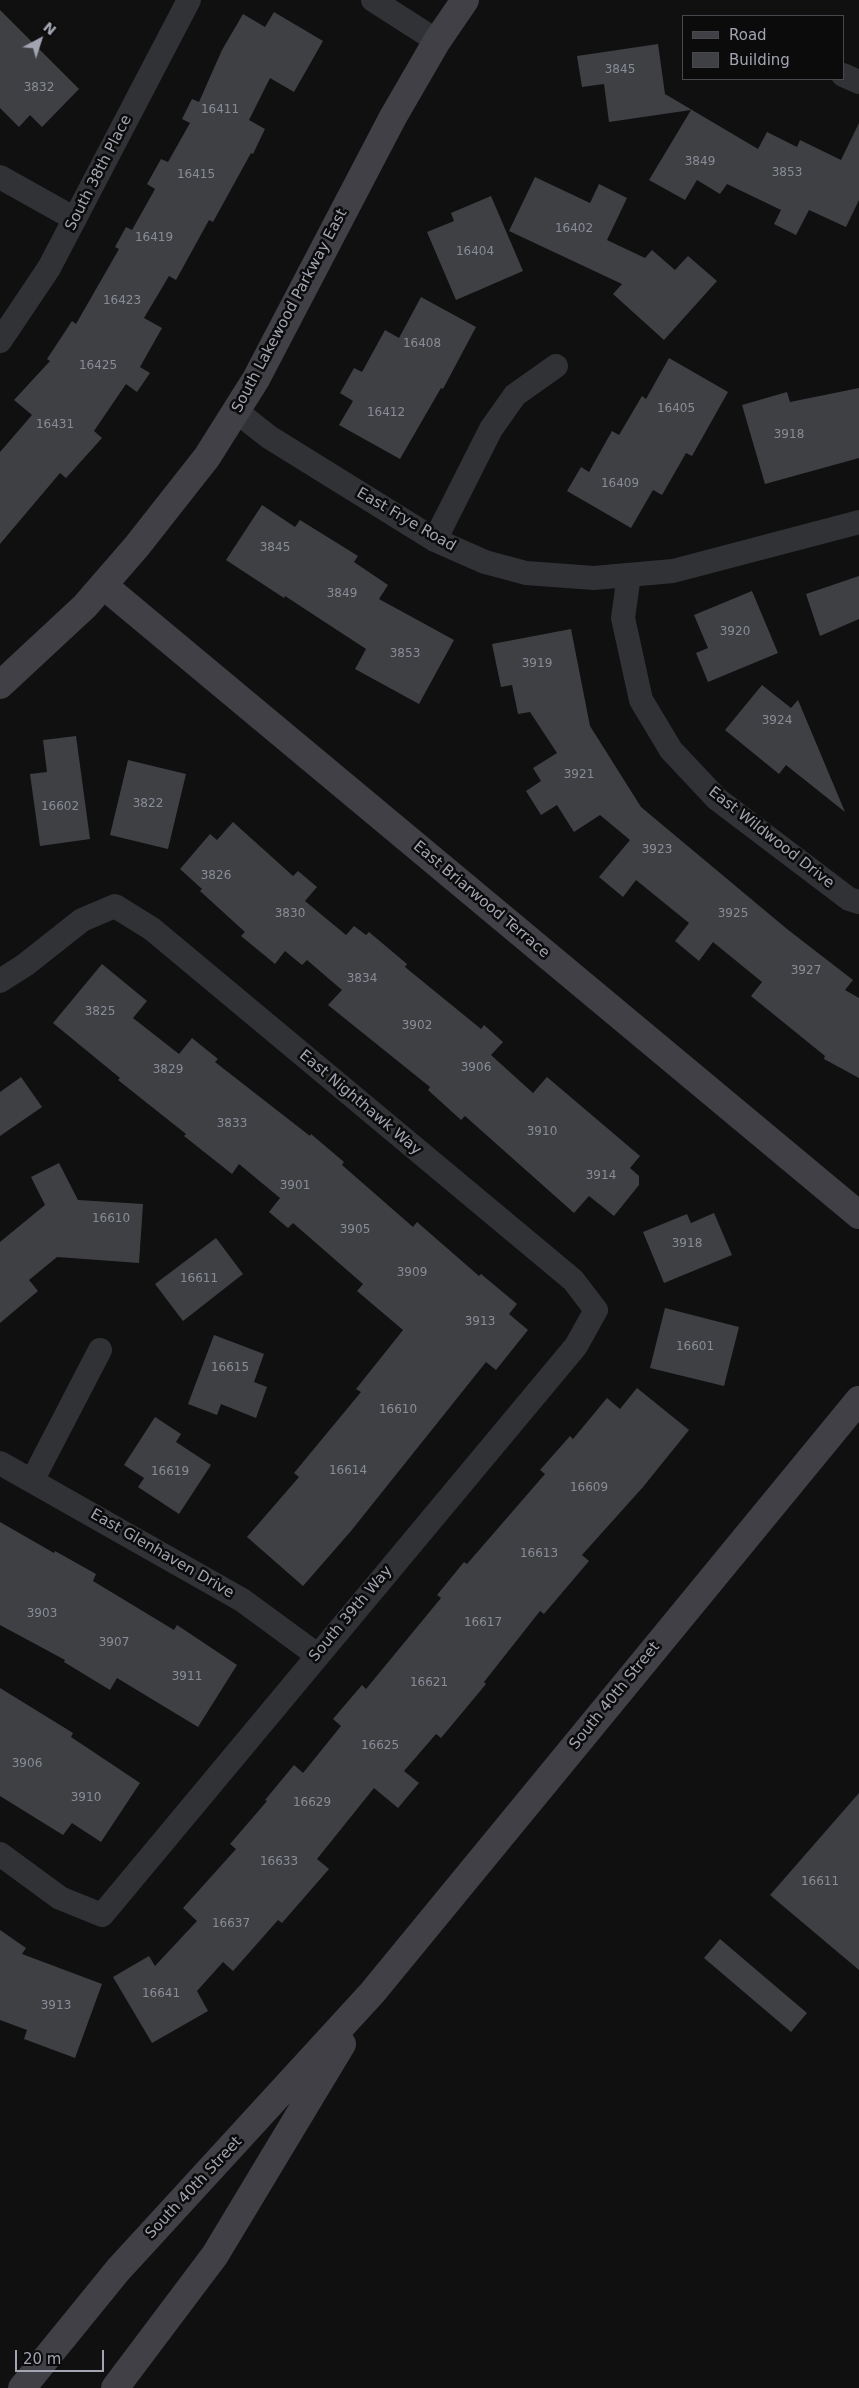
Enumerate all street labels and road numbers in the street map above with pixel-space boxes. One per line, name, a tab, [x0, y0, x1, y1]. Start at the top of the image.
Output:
street label: South 38th Place	[62, 112, 136, 234]
street label: South Lakewood Parkway East	[229, 206, 351, 416]
street label: East Frye Road	[353, 484, 459, 556]
street label: East Wildwood Drive	[705, 783, 837, 893]
street label: East Briarwood Terrace	[409, 838, 553, 962]
street label: East Nighthawk Way	[295, 1047, 425, 1159]
street label: East Glenhaven Drive	[87, 1506, 237, 1602]
street label: South 39th Way	[306, 1562, 396, 1666]
street label: South 40th Street	[566, 1639, 664, 1753]
street label: South 40th Street	[142, 2133, 246, 2243]

